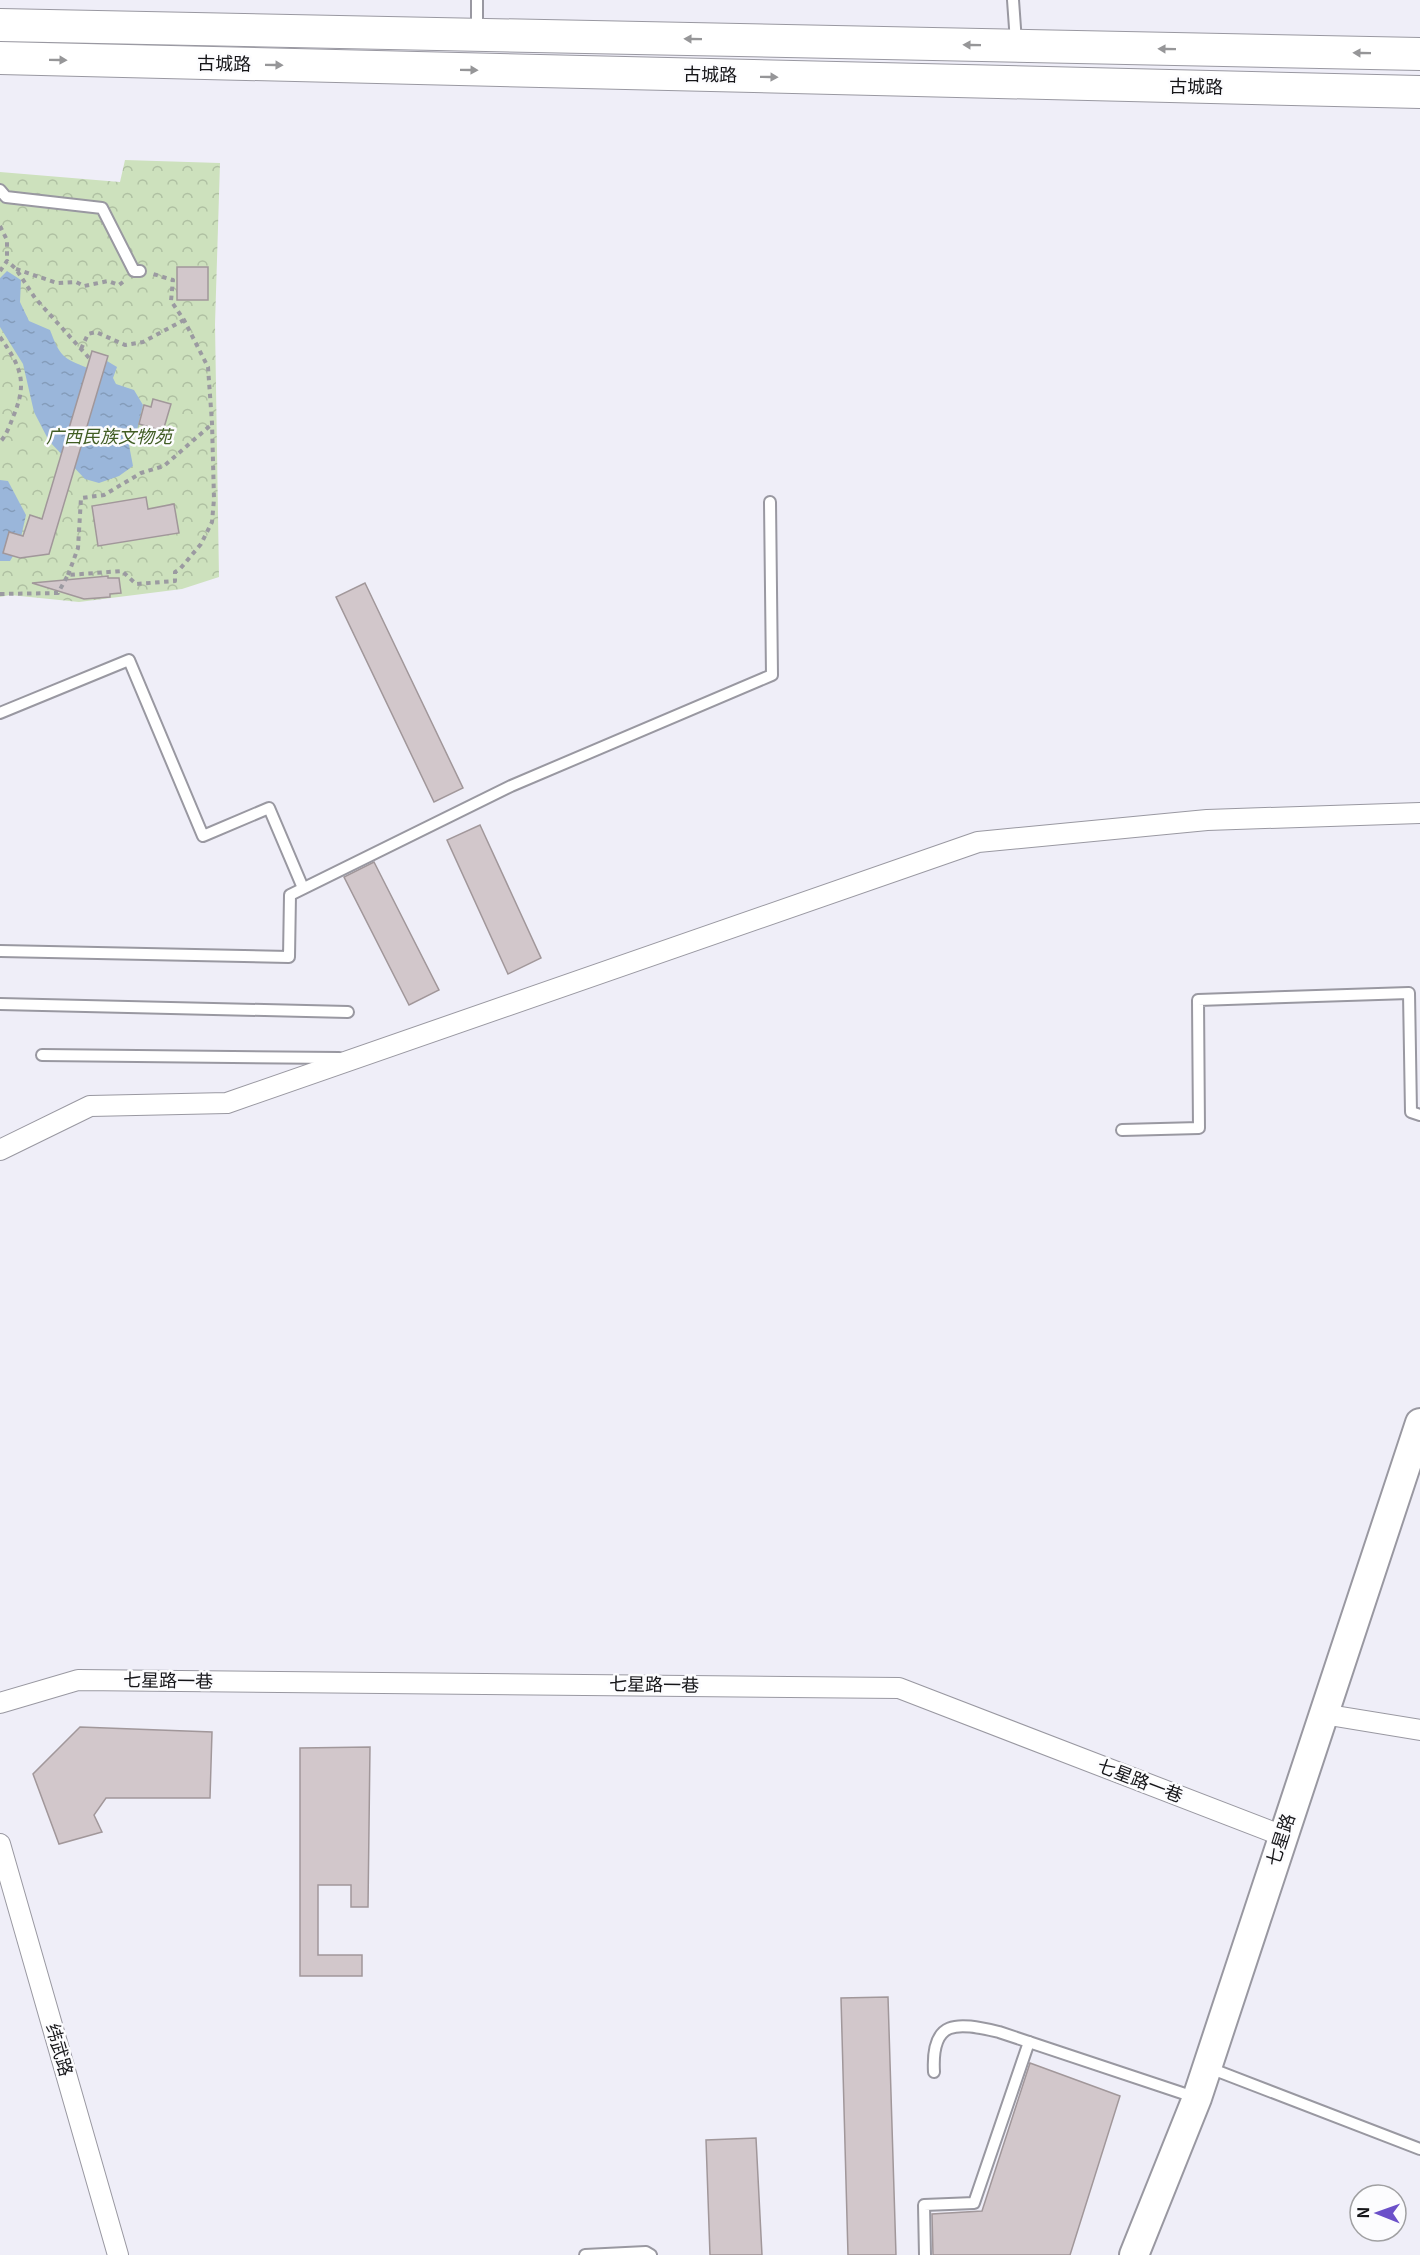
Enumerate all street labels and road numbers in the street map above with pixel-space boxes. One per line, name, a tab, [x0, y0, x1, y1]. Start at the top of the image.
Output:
street label: 古城路	[197, 49, 251, 75]
street label: 古城路	[683, 60, 737, 86]
street label: 古城路	[1169, 72, 1223, 98]
street label: 七星路一巷	[123, 1665, 213, 1693]
street label: 七星路一巷	[609, 1669, 699, 1697]
street label: 七星路一巷	[1094, 1751, 1187, 1807]
street label: 七星路	[1258, 1810, 1300, 1869]
street label: 纬武路	[41, 2020, 81, 2079]

